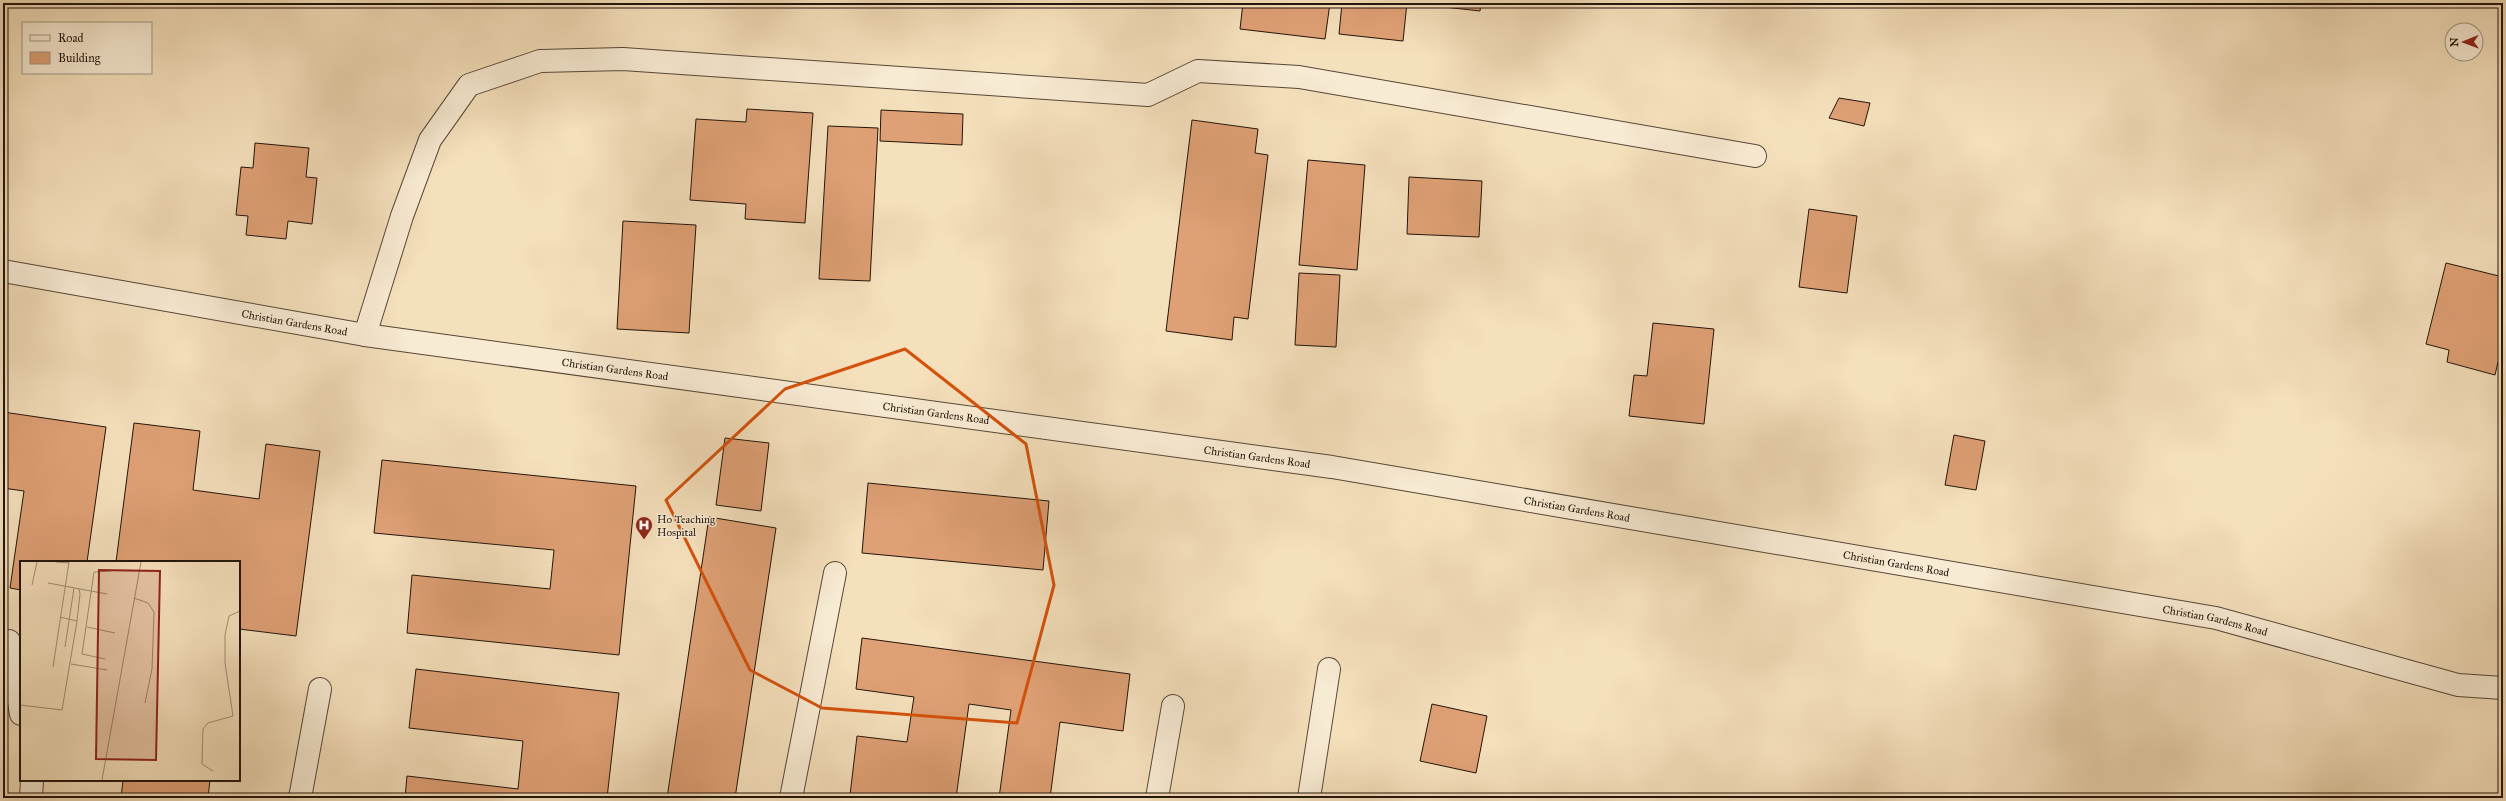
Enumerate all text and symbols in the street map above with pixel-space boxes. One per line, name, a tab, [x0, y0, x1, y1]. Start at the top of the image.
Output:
legend	[22, 22, 152, 74]
north arrow	[2444, 22, 2484, 62]
text: Road	[58, 31, 84, 45]
text: N	[2448, 37, 2461, 47]
text: Building	[58, 51, 101, 66]
street label: Christian Gardens Road	[240, 307, 349, 338]
street label: Christian Gardens Road	[561, 355, 670, 383]
street label: Christian Gardens Road	[882, 399, 991, 427]
street label: Christian Gardens Road	[1203, 443, 1312, 471]
street label: Christian Gardens Road	[1523, 493, 1631, 524]
place label: Ho Teaching Hospital	[657, 513, 716, 539]
hospital icon: Ho Teaching Hospital	[634, 515, 654, 540]
street label: Christian Gardens Road	[1842, 548, 1951, 579]
inset map	[20, 561, 240, 781]
street label: Christian Gardens Road	[2162, 602, 2270, 639]

